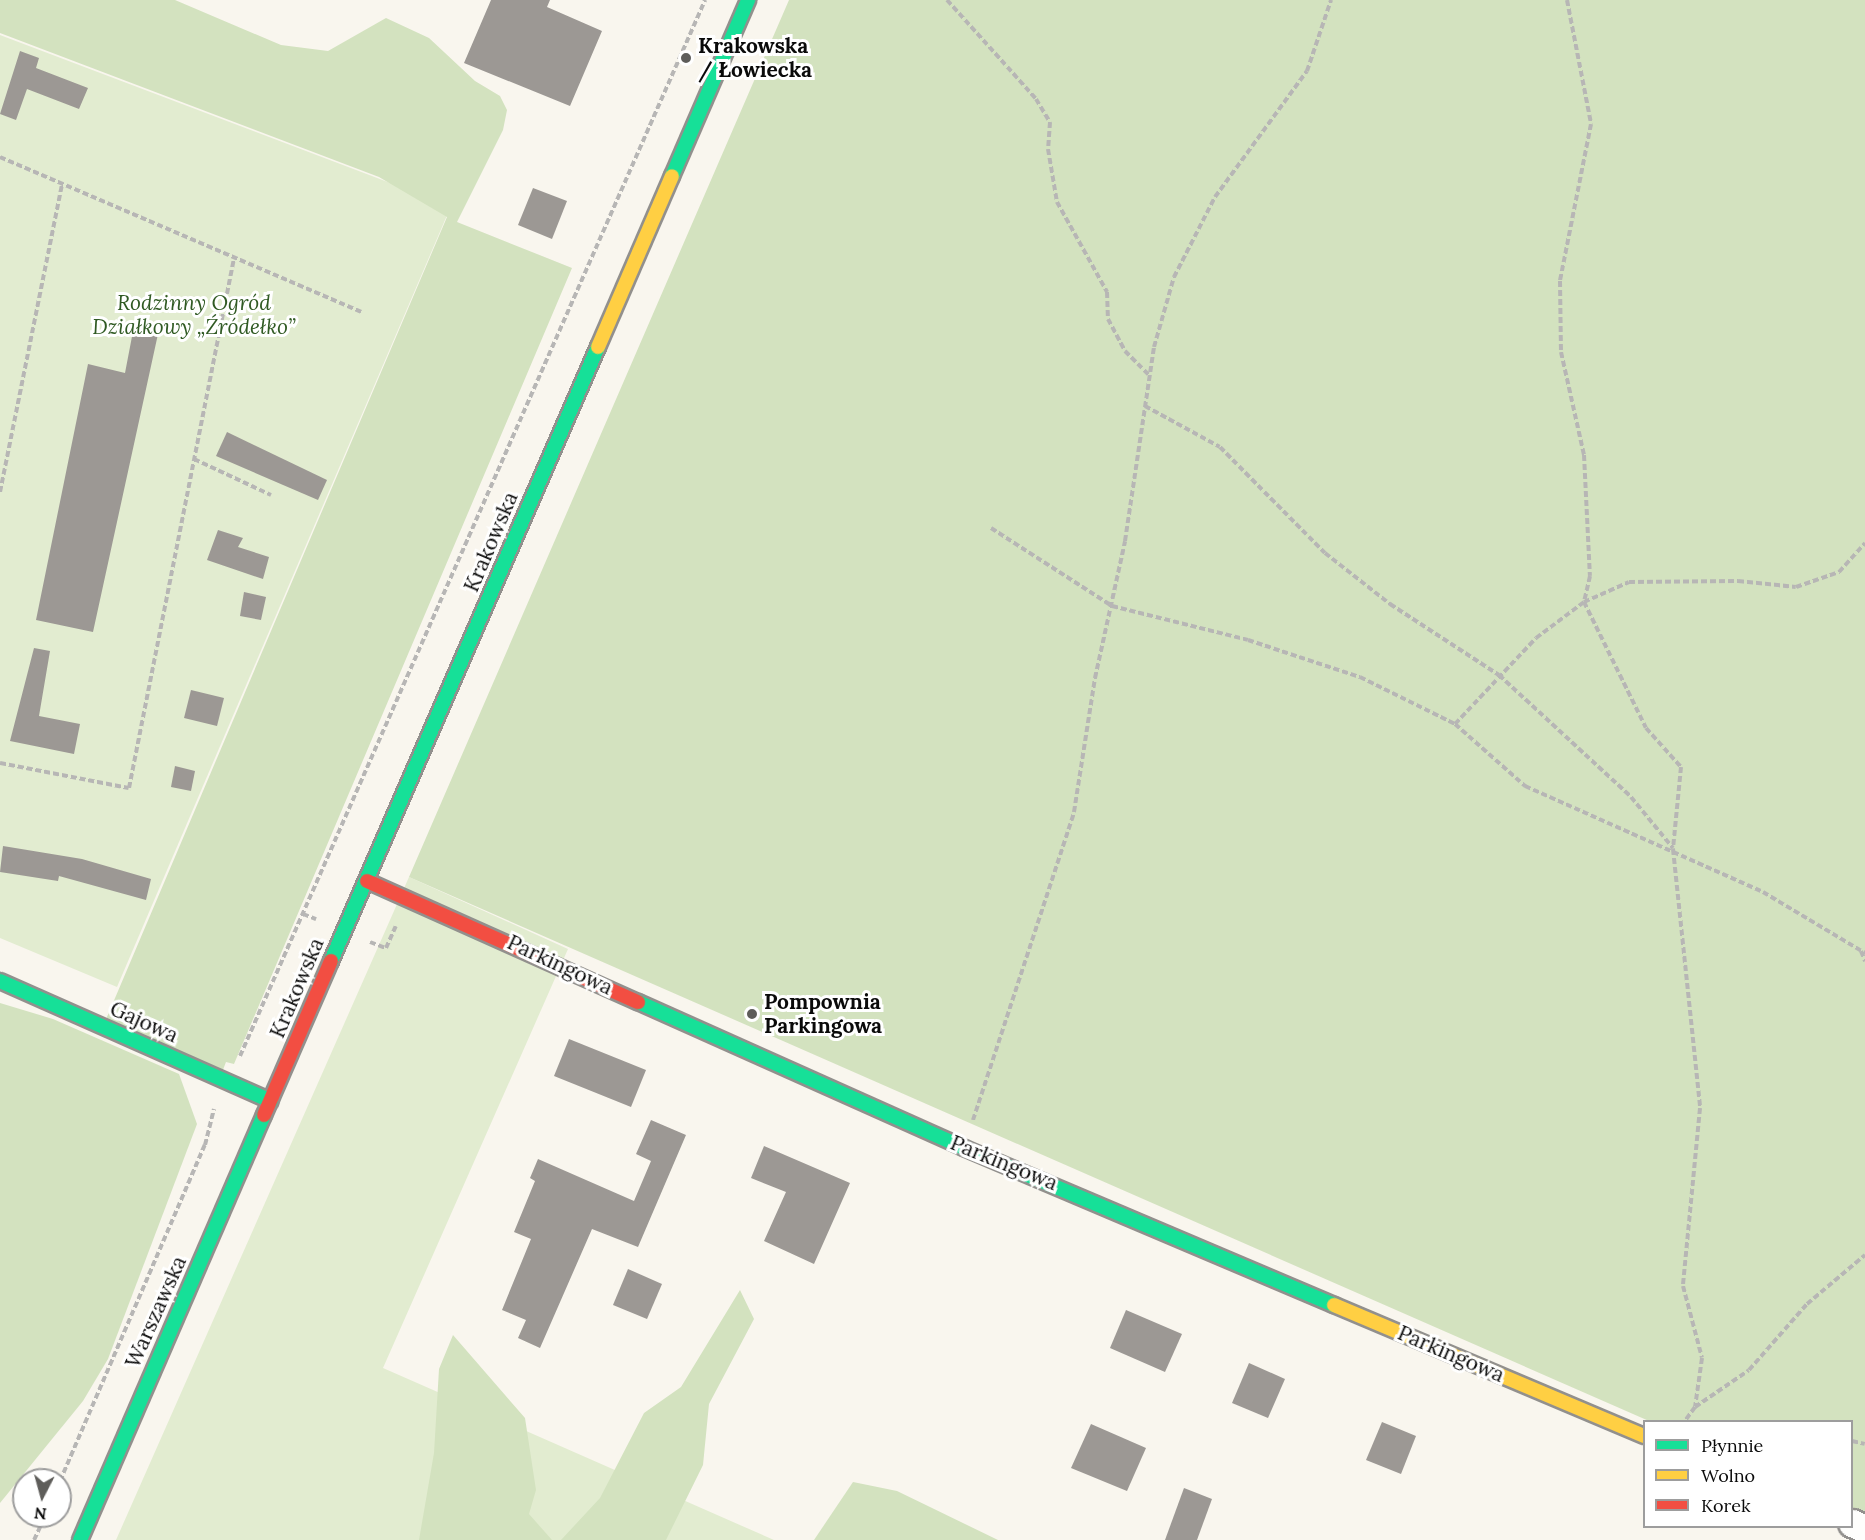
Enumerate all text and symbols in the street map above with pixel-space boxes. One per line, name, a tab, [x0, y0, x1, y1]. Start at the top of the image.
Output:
place label: Krakowska / Łowiecka	[698, 33, 812, 83]
marker: Krakowska / Łowiecka	[679, 51, 693, 65]
park label: Rodzinny Ogród Działkowy „Źródełko”	[92, 290, 296, 340]
street label: Krakowska	[459, 488, 523, 596]
street label: Parkingowa	[503, 930, 617, 1000]
street label: Krakowska	[265, 934, 329, 1042]
place label: Pompownia Parkingowa	[764, 989, 882, 1039]
street label: Gajowa	[106, 996, 182, 1048]
marker: Pompownia Parkingowa	[745, 1007, 759, 1021]
street label: Parkingowa	[947, 1130, 1061, 1196]
street label: Warszawska	[120, 1252, 192, 1372]
street label: Parkingowa	[1394, 1320, 1508, 1388]
legend	[1643, 1420, 1853, 1528]
text: Płynnie	[1701, 1434, 1763, 1457]
text: Wolno	[1701, 1464, 1755, 1487]
north arrow	[12, 1468, 72, 1528]
text: Korek	[1701, 1494, 1751, 1517]
text: N	[33, 1503, 48, 1525]

